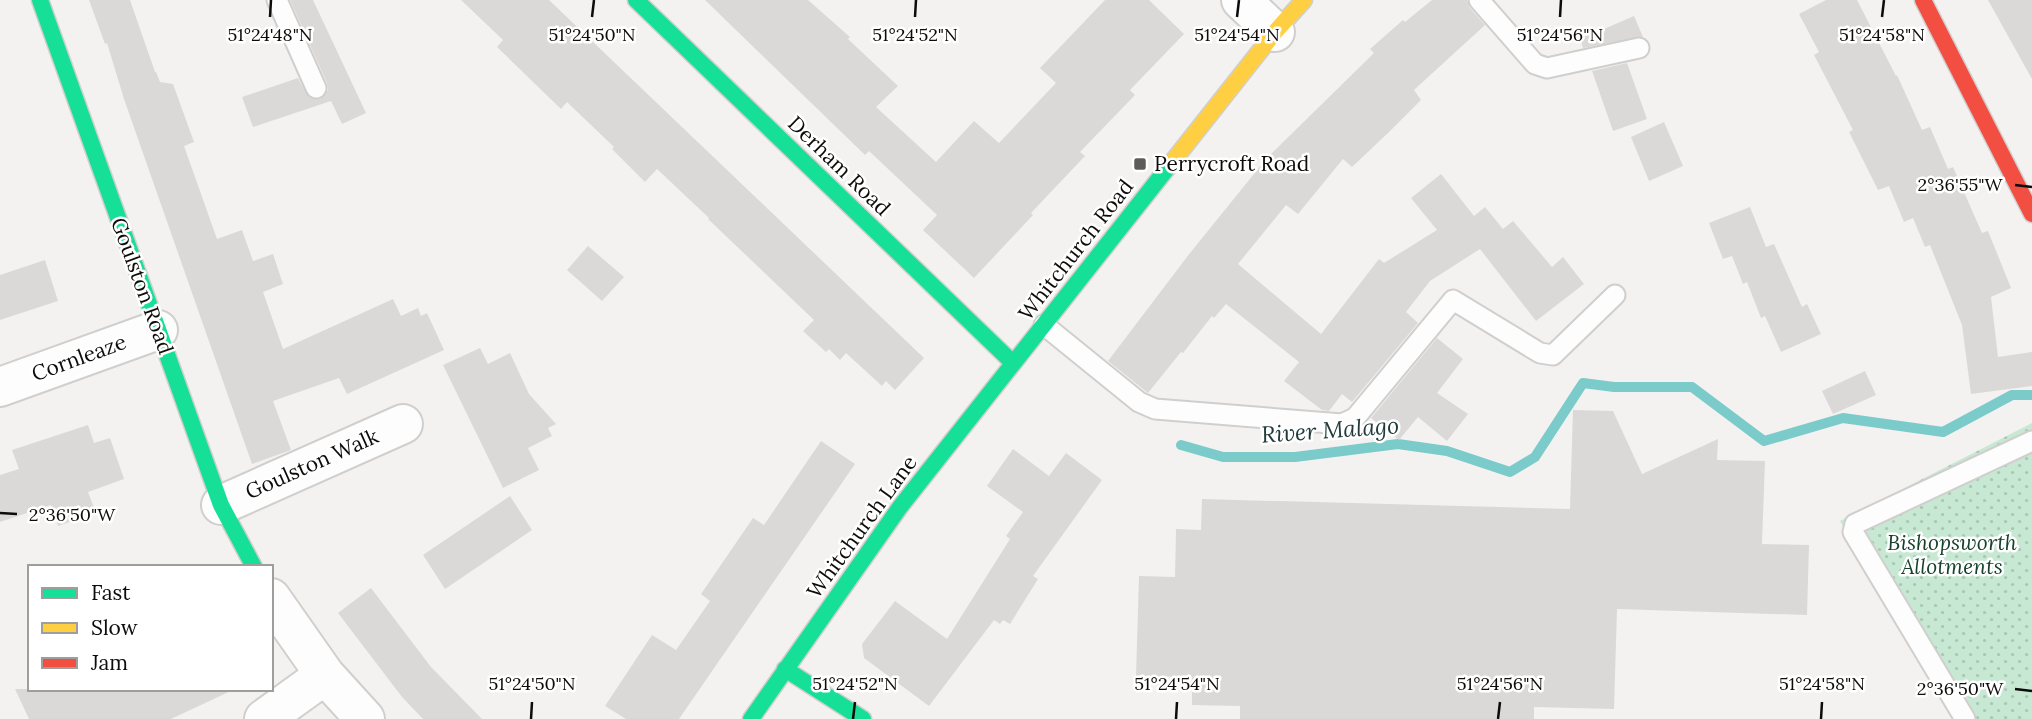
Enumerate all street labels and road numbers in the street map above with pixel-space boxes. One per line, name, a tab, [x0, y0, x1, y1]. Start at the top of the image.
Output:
street label: Derham Road	[782, 110, 896, 221]
street label: Whitchurch Road	[1012, 174, 1139, 326]
street label: Goulston Road	[105, 214, 180, 358]
street label: Cornleaze	[28, 328, 130, 387]
street label: Goulston Walk	[241, 422, 383, 505]
street label: Whitchurch Lane	[801, 450, 923, 604]

